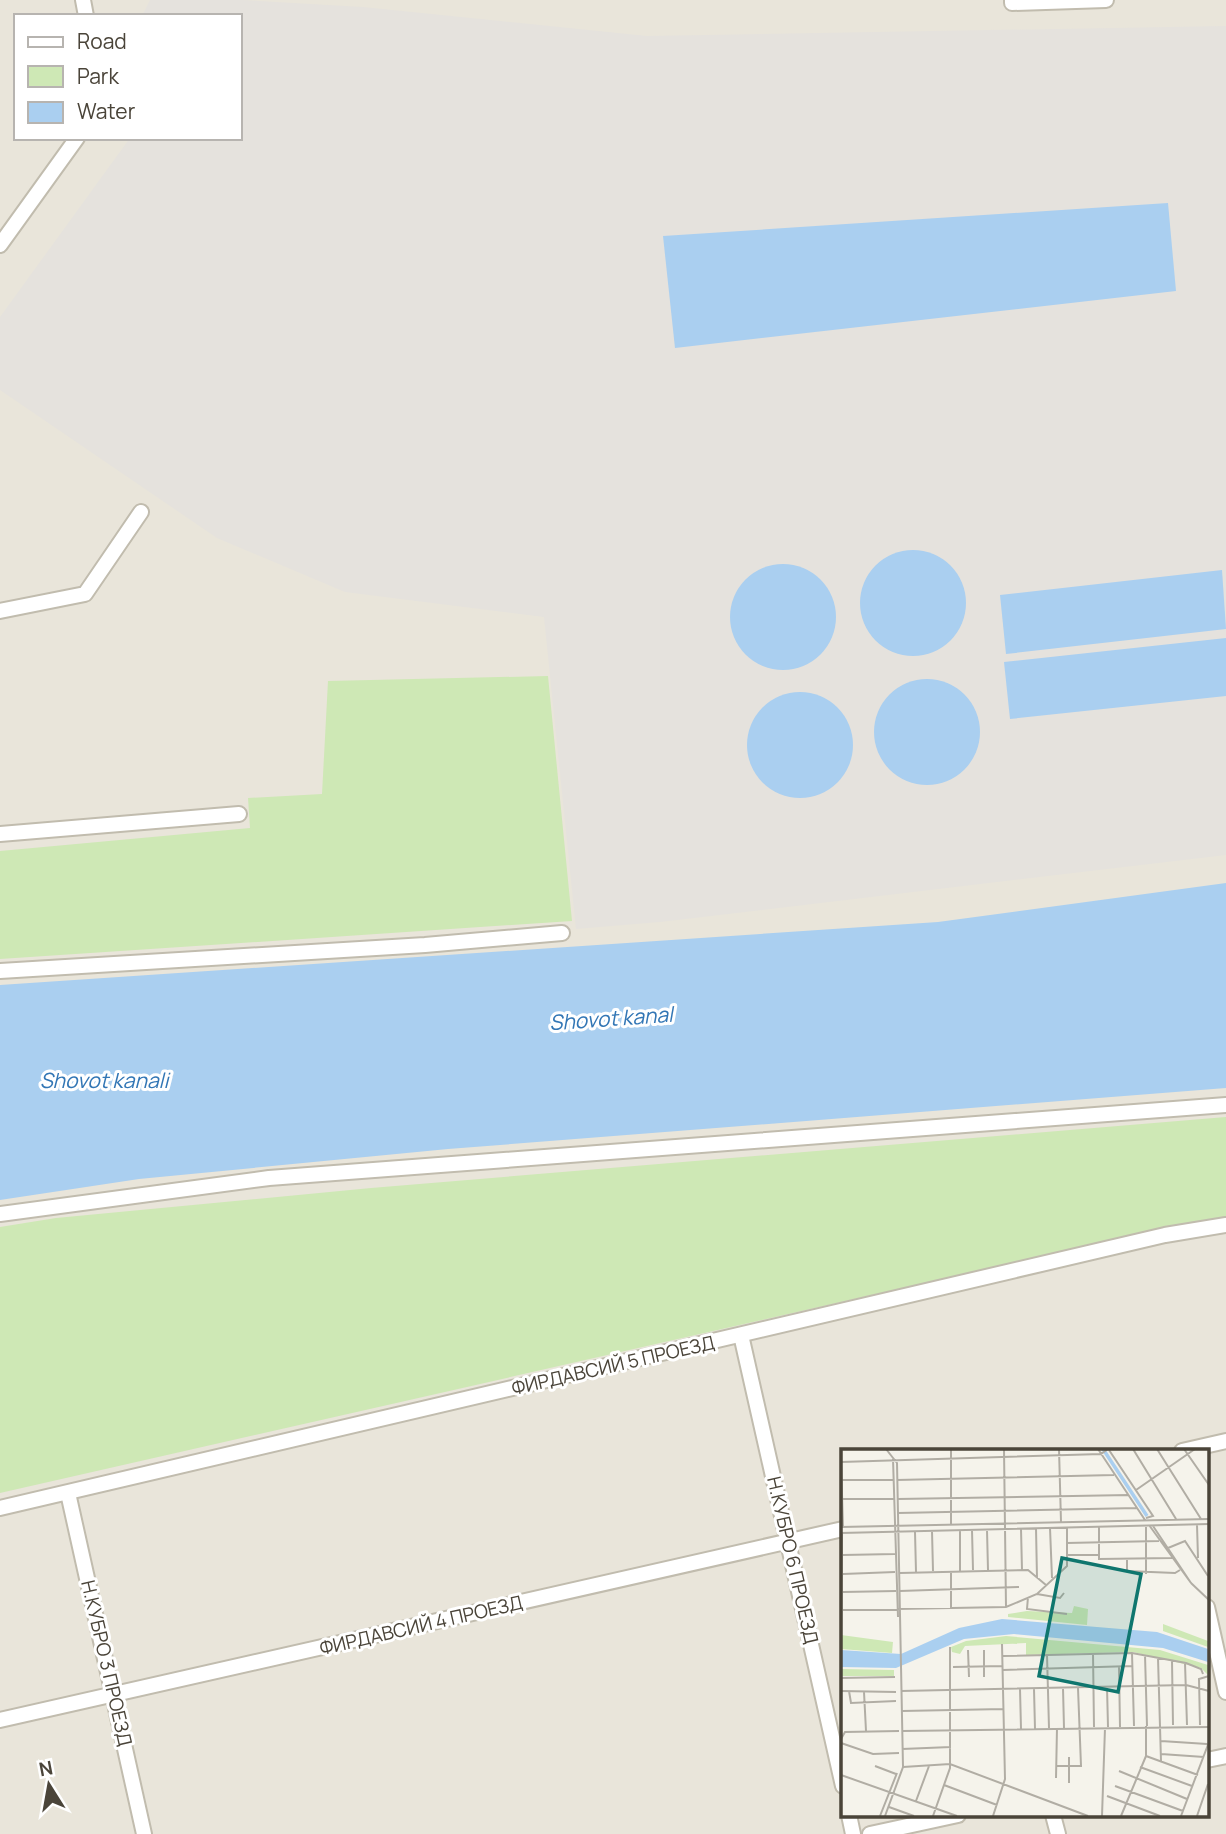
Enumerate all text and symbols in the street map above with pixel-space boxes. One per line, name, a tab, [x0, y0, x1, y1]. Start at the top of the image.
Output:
legend	[14, 14, 242, 140]
text: Road	[77, 27, 127, 55]
text: Park	[77, 62, 119, 90]
text: Water	[77, 97, 136, 125]
water label: Shovot kanal	[548, 1000, 677, 1036]
water label: Shovot kanali	[40, 1066, 171, 1094]
street label: ФИРДАВСИЙ 5 ПРОЕЗД	[509, 1329, 717, 1401]
inset map	[841, 1449, 1208, 1816]
street label: Н.КУБРО 6 ПРОЕЗД	[761, 1474, 825, 1646]
street label: Н.КУБРО 3 ПРОЕЗД	[75, 1577, 139, 1749]
street label: ФИРДАВСИЙ 4 ПРОЕЗД	[317, 1589, 525, 1661]
north arrow	[14, 1750, 84, 1820]
text: N	[37, 1754, 55, 1782]

